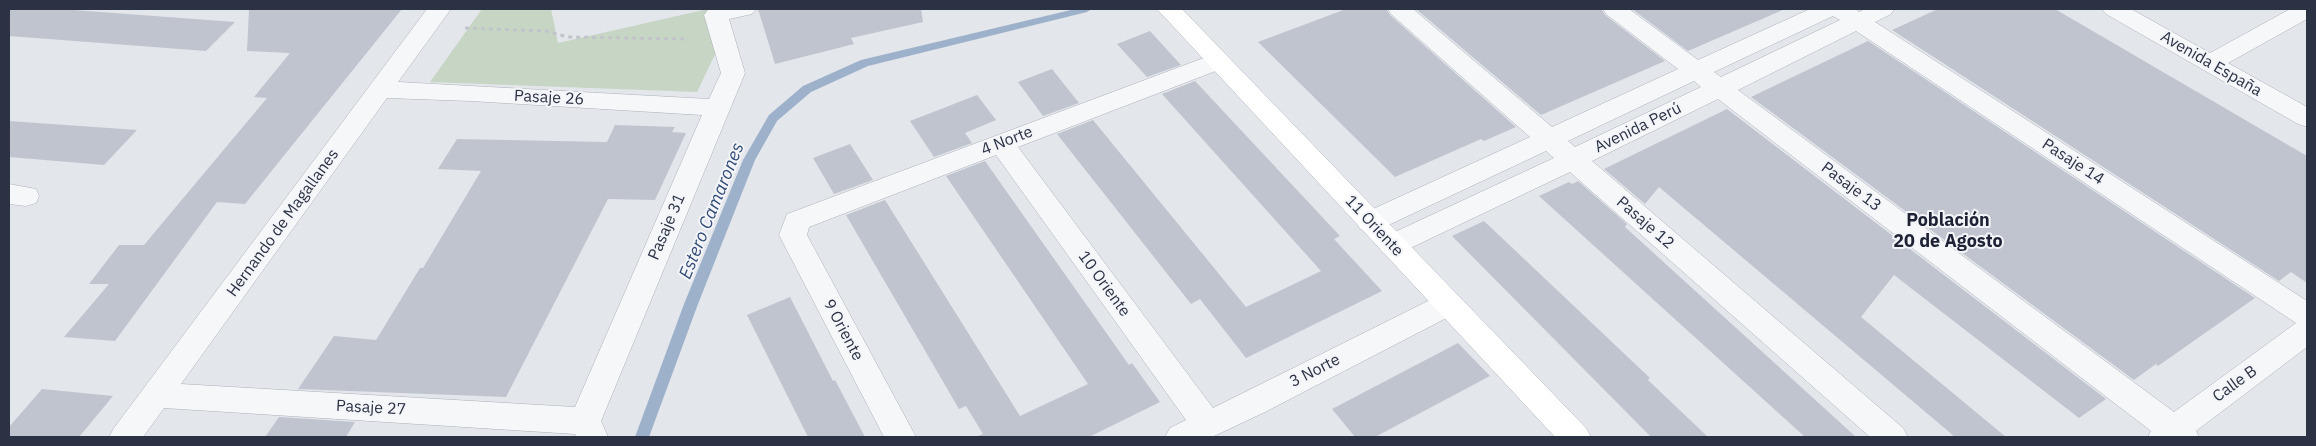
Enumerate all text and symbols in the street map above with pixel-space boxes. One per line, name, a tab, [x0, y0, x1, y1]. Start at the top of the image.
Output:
street label: Avenida España	[2157, 27, 2265, 101]
street label: Pasaje 26	[513, 87, 585, 109]
street label: Avenida Perú	[1591, 99, 1685, 157]
street label: 4 Norte	[978, 122, 1036, 160]
street label: Pasaje 14	[2038, 135, 2108, 189]
water label: Estero Camarones	[675, 140, 749, 282]
street label: Hernando de Magallanes	[223, 145, 343, 301]
street label: Pasaje 13	[1817, 158, 1885, 216]
street label: Pasaje 31	[644, 191, 690, 263]
street label: 11 Oriente	[1341, 192, 1407, 260]
street label: Pasaje 12	[1612, 193, 1678, 253]
district label: Población 20 de Agosto	[1893, 210, 2003, 252]
street label: 10 Oriente	[1074, 247, 1134, 321]
street label: 9 Oriente	[819, 296, 867, 364]
street label: 3 Norte	[1287, 350, 1343, 392]
street label: Calle B	[2209, 362, 2261, 406]
street label: Pasaje 27	[335, 397, 407, 419]

